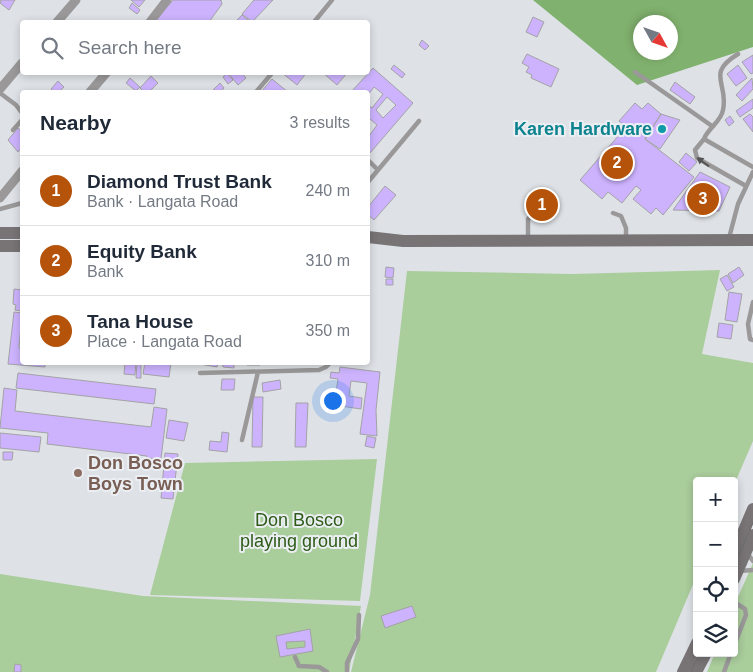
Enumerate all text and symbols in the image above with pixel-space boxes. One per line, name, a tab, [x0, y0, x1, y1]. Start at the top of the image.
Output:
north arrow	[633, 15, 678, 60]
search box	[20, 20, 370, 75]
icon: search	[38, 34, 66, 62]
text: Search here	[78, 37, 182, 58]
text: Nearby	[40, 111, 111, 134]
text: 3 results	[290, 114, 350, 131]
place label: Karen Hardware	[514, 119, 652, 139]
marker: Karen Hardware	[656, 123, 668, 135]
pin: 2	[601, 144, 633, 182]
one-way arrow	[697, 157, 710, 167]
text: Diamond Trust Bank	[87, 171, 272, 192]
pin: 3	[687, 180, 719, 218]
text: 1	[52, 182, 60, 199]
text: 240 m	[306, 182, 350, 199]
pin: 1	[526, 186, 558, 224]
text: Bank · Langata Road	[87, 193, 238, 210]
text: Equity Bank	[87, 241, 197, 262]
text: 2	[52, 252, 60, 269]
text: 310 m	[306, 252, 350, 269]
text: Bank	[87, 263, 123, 280]
text: Tana House	[87, 311, 193, 332]
text: 3	[52, 322, 60, 339]
text: 350 m	[306, 322, 350, 339]
text: Place · Langata Road	[87, 333, 242, 350]
your location	[320, 388, 346, 414]
place label: Don Bosco Boys Town	[88, 453, 183, 494]
marker: Don Bosco Boys Town	[72, 467, 84, 479]
map controls	[693, 477, 738, 657]
button: +	[693, 477, 738, 522]
park label: Don Bosco playing ground	[240, 510, 358, 551]
button: −	[693, 522, 738, 567]
button: locate	[693, 567, 738, 612]
button: layers	[693, 612, 738, 657]

